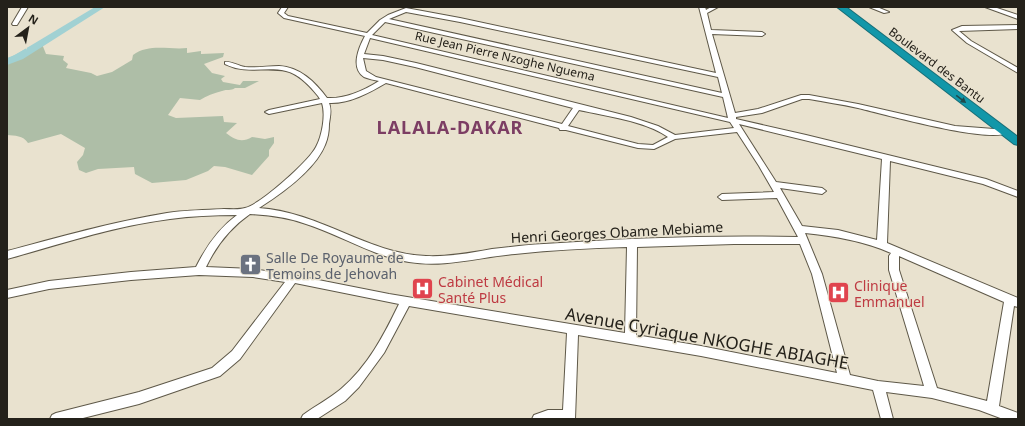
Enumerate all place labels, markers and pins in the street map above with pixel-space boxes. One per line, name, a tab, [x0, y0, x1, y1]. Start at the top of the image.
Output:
place label: Salle De Royaume de Temoins de Jehovah	[266, 248, 404, 283]
church icon: Salle De Royaume de Temoins de Jehovah	[238, 252, 264, 278]
place label: Cabinet Médical Santé Plus	[438, 272, 543, 307]
hospital icon: Cabinet Médical Santé Plus	[410, 276, 436, 302]
place label: Clinique Emmanuel	[854, 276, 925, 311]
hospital icon: Clinique Emmanuel	[825, 280, 851, 306]

